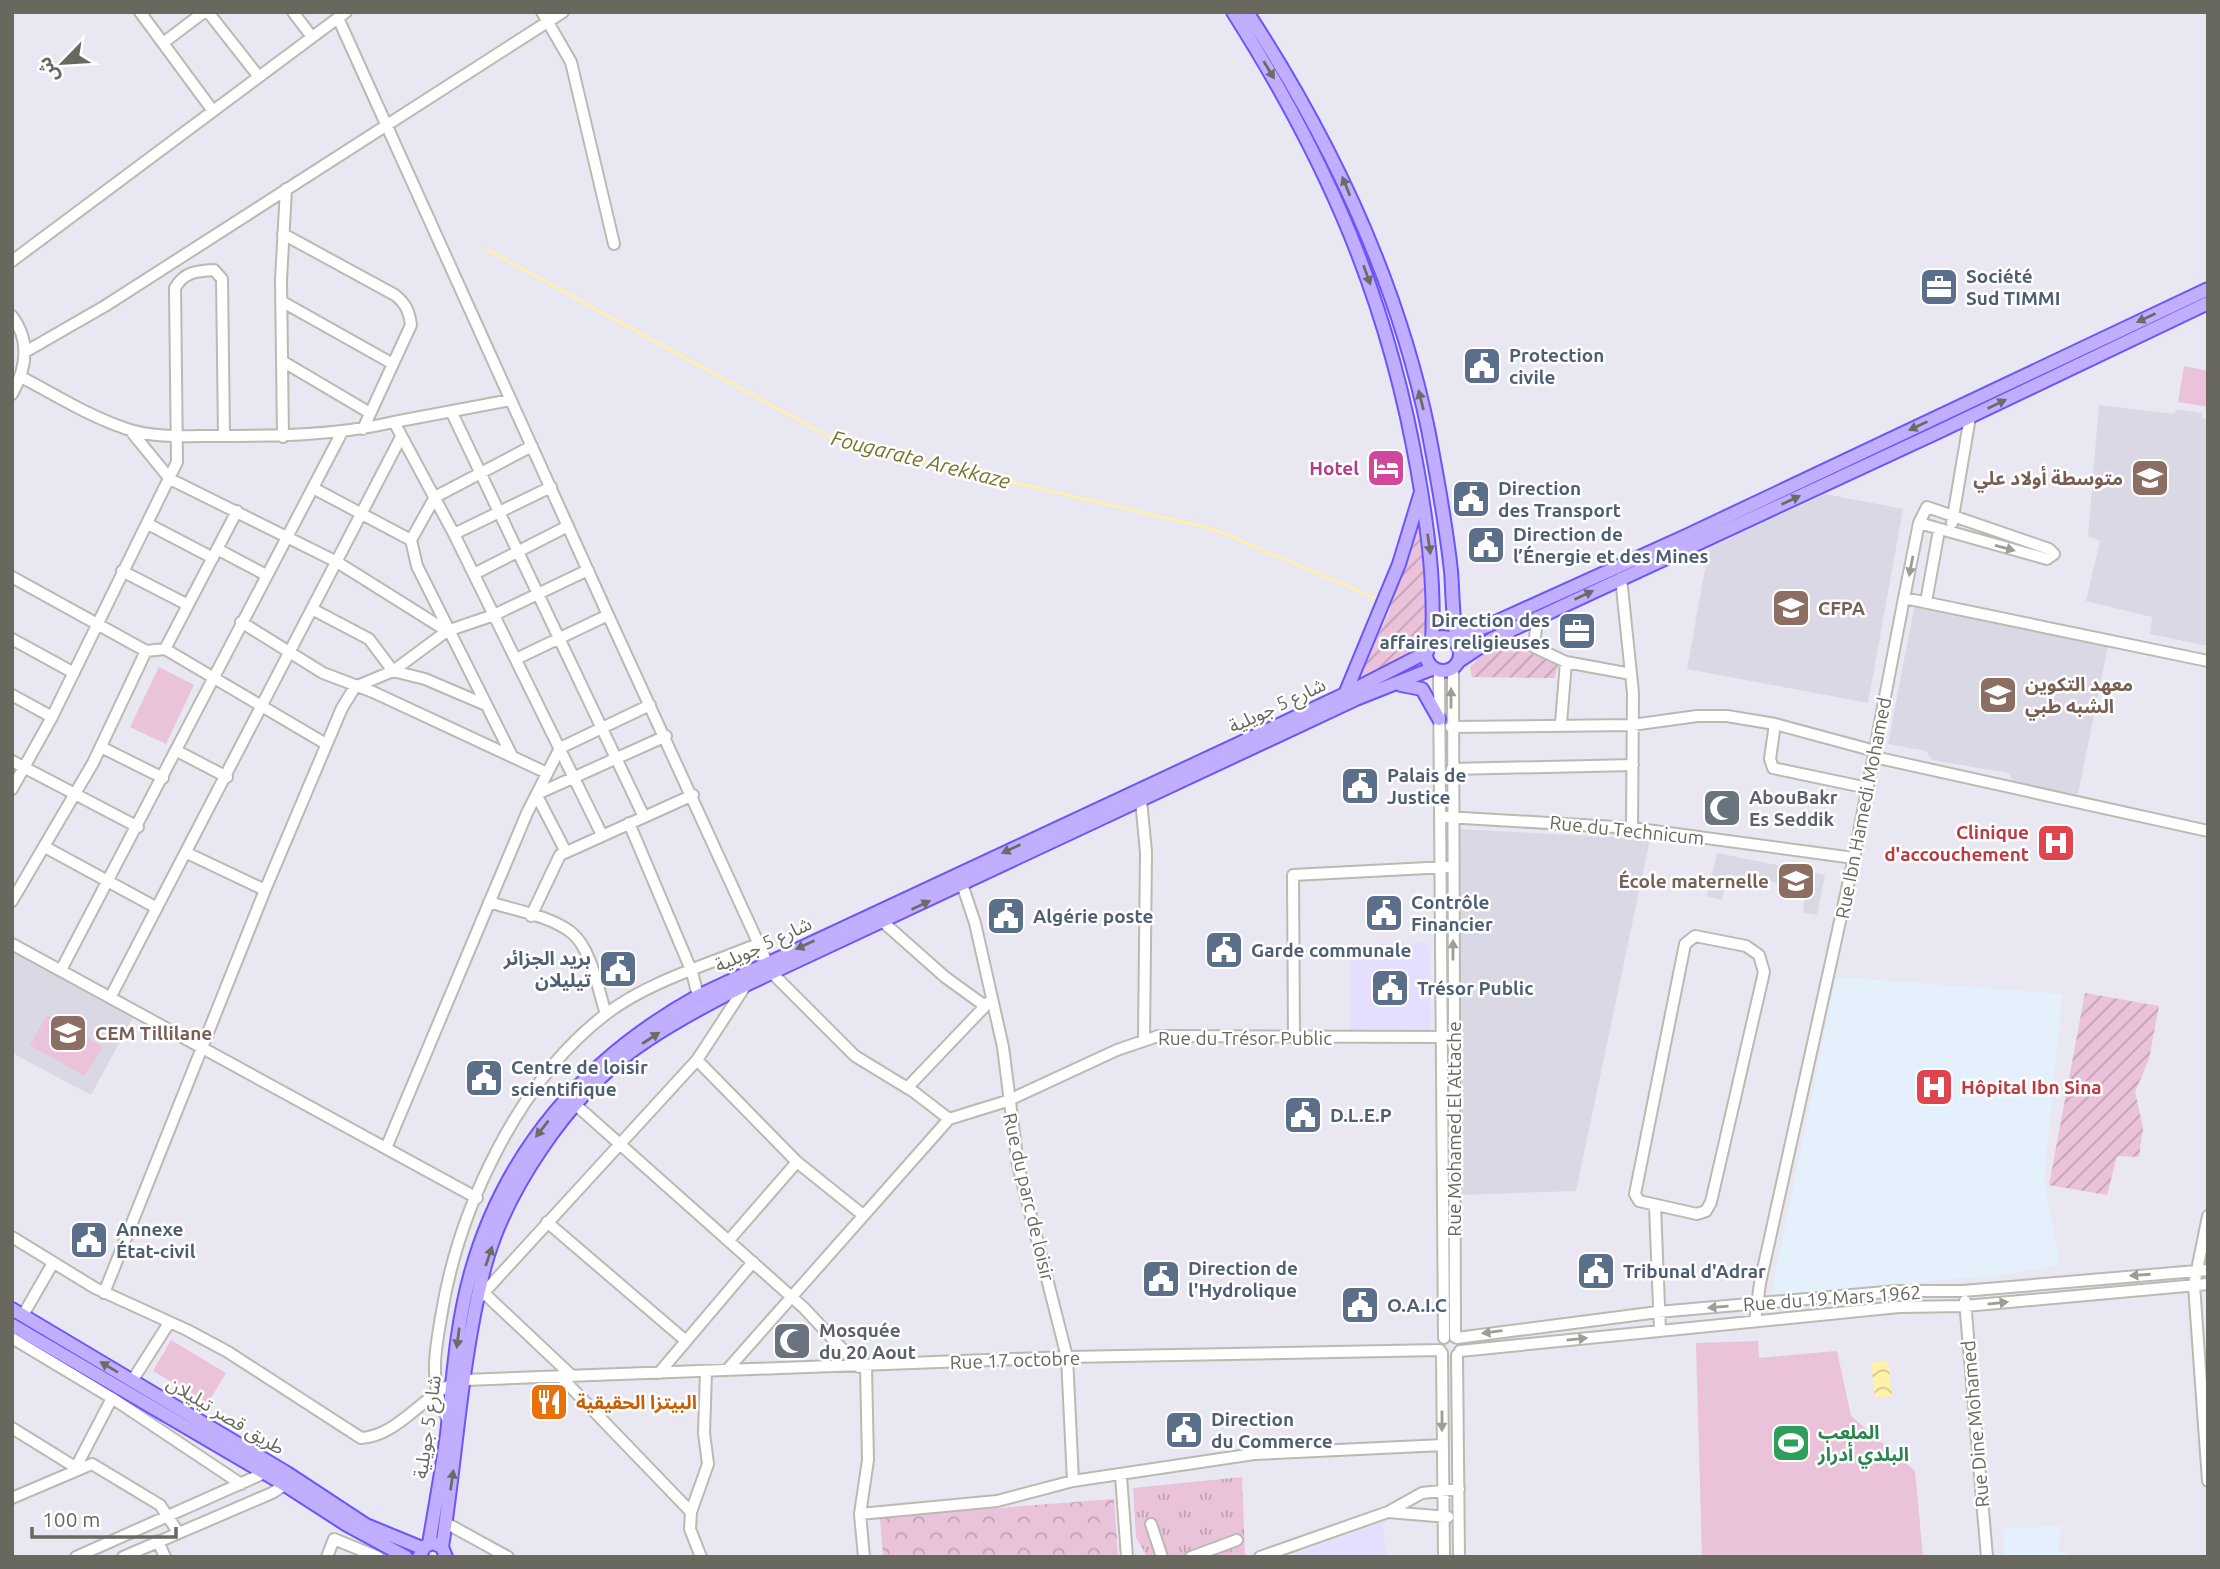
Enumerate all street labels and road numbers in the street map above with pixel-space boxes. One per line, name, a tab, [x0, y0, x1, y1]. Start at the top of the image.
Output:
street label: شارع 5 جويلية	[1225, 673, 1330, 740]
street label: Rue Ibn Hamedi Mohamed	[1831, 695, 1895, 921]
street label: Rue du Technicum	[1549, 811, 1705, 849]
street label: شارع 5 جويلية	[711, 912, 816, 979]
street label: Rue Mohamed El Attache	[1443, 1021, 1465, 1237]
street label: Rue du Trésor Public	[1158, 1027, 1332, 1049]
street label: Rue du parc de loisir	[999, 1111, 1059, 1283]
street label: Rue du 19 Mars 1962	[1742, 1281, 1922, 1315]
street label: Rue Dine Mohamed	[1957, 1340, 1993, 1508]
street label: Rue 17 octobre	[949, 1347, 1081, 1373]
street label: طريق قصر تيليلان	[163, 1371, 289, 1460]
street label: شارع 5 جويلية	[409, 1374, 448, 1481]

